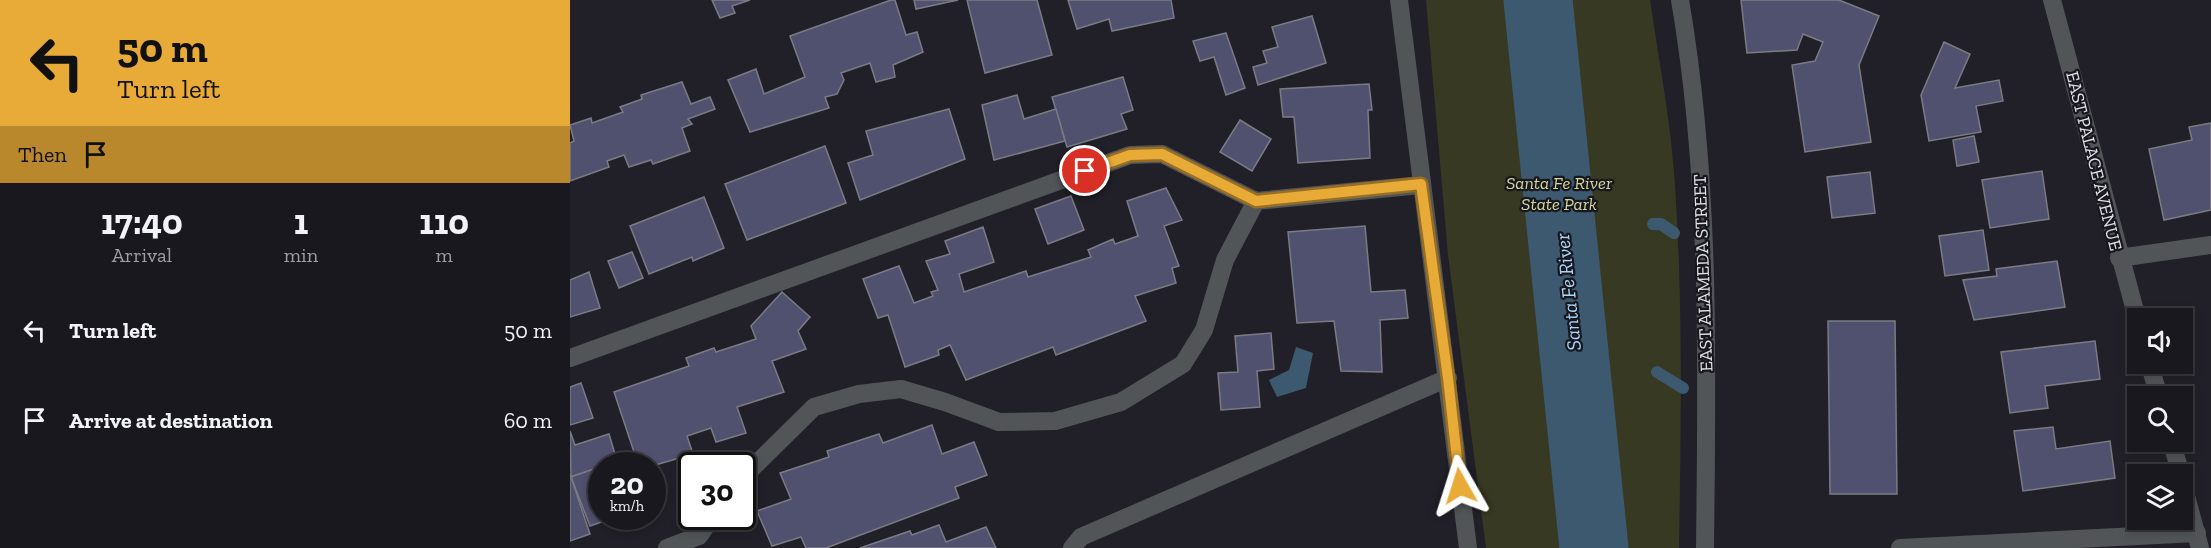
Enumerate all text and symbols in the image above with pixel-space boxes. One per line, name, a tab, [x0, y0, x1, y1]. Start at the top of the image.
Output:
text: 50 m	[117, 22, 208, 73]
icon: left	[18, 24, 96, 102]
street label: EAST PALACE AVENUE	[2061, 69, 2127, 253]
text: Turn left	[117, 73, 220, 105]
icon: arrive	[79, 138, 112, 171]
text: Then	[18, 141, 67, 168]
pin	[1059, 145, 1110, 196]
icon: arrive	[1068, 154, 1101, 187]
park label: Santa Fe River State Park	[1506, 172, 1613, 215]
street label: EAST ALAMEDA STREET	[1689, 174, 1717, 372]
text: 17:40	[101, 200, 183, 243]
text: 1	[294, 200, 308, 243]
text: 110	[419, 200, 469, 243]
water label: Santa Fe River	[1550, 232, 1586, 352]
text: Arrival	[112, 243, 172, 267]
text: min	[284, 243, 318, 267]
text: m	[435, 243, 453, 267]
map controls	[2127, 308, 2193, 530]
button: sound	[2127, 308, 2193, 374]
icon: left	[18, 314, 51, 347]
text: Turn left	[69, 317, 156, 344]
text: 50 m	[504, 317, 552, 344]
button: search	[2127, 386, 2193, 452]
icon: arrive	[18, 404, 51, 437]
text: Arrive at destination	[69, 407, 272, 434]
text: 60 m	[504, 407, 552, 434]
speed limit sign: 30	[678, 452, 756, 530]
position arrow	[1428, 454, 1492, 518]
button: layers	[2127, 464, 2193, 530]
text: 20	[610, 466, 644, 502]
text: km/h	[610, 497, 644, 515]

